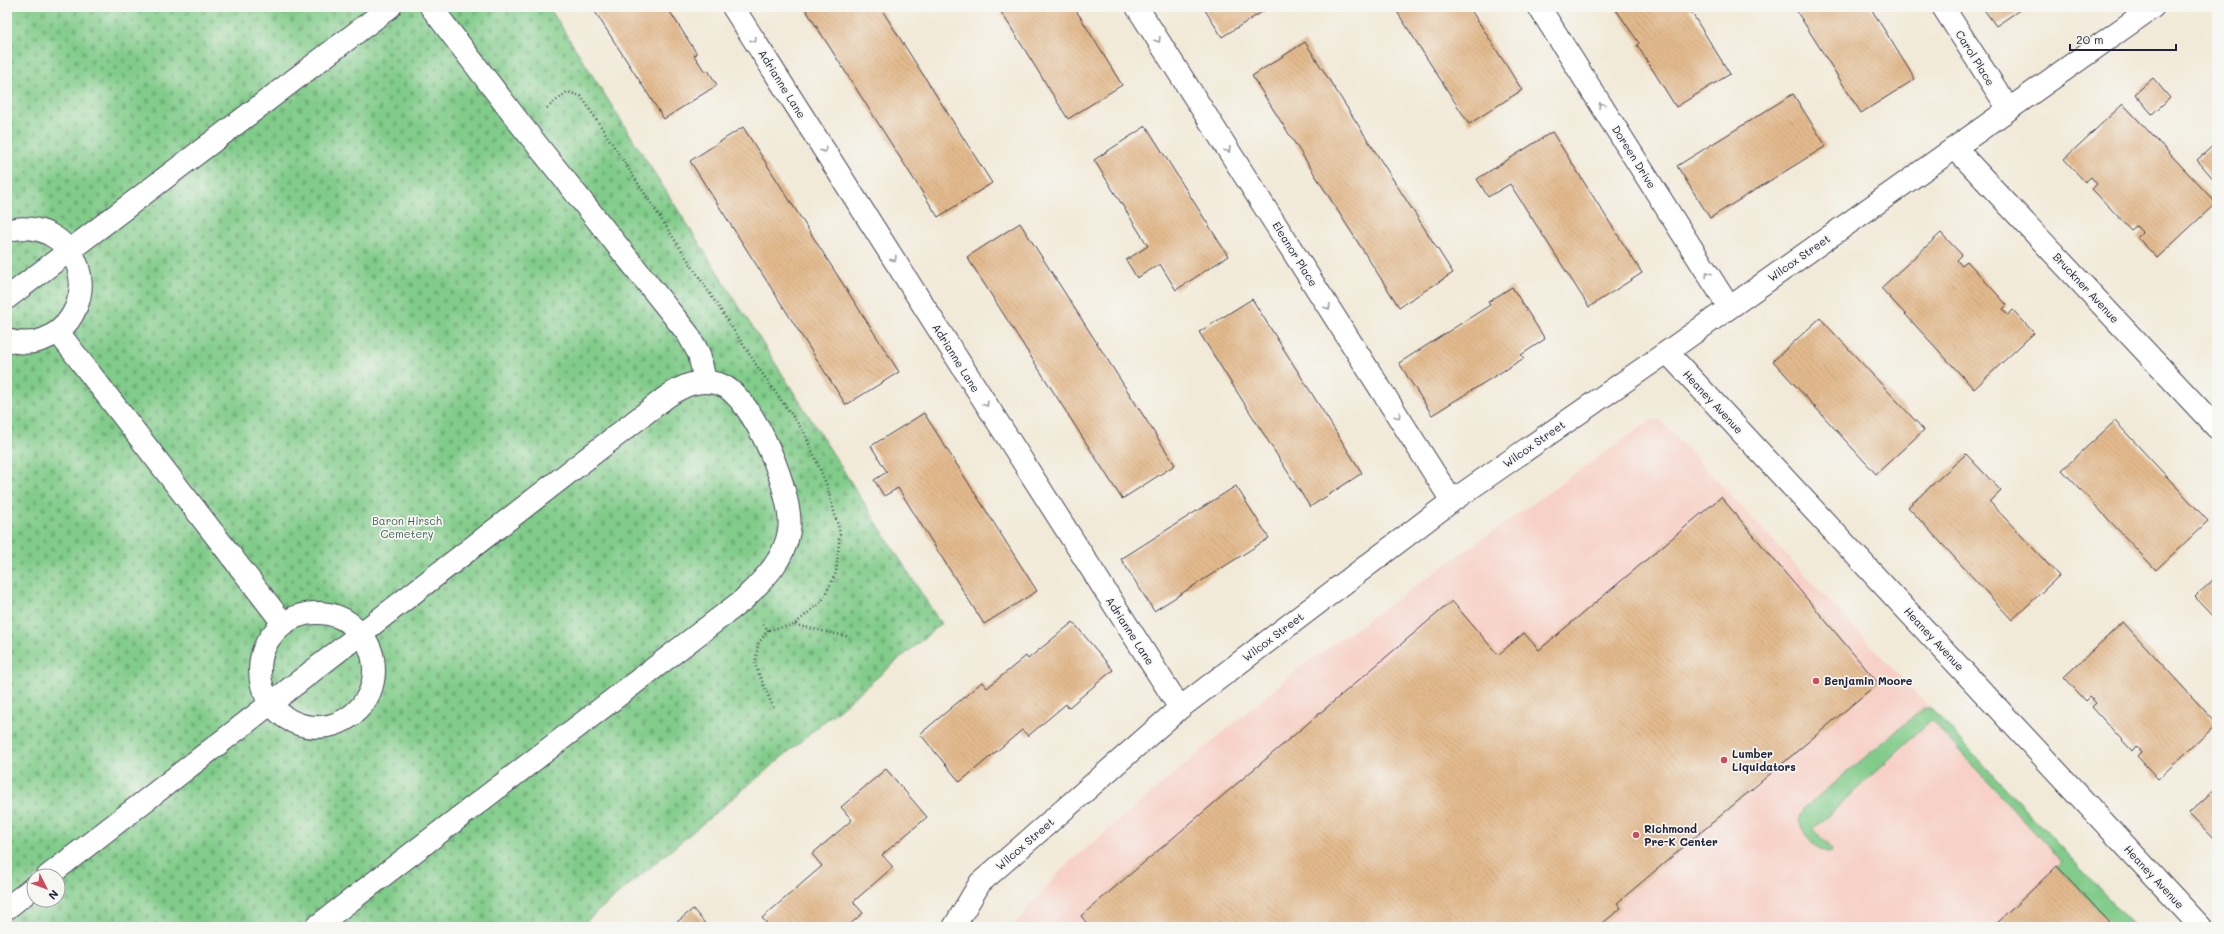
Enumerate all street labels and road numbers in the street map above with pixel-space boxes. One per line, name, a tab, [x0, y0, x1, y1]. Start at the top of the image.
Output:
street label: Carol Place	[1952, 27, 1998, 88]
street label: Adrianne Lane	[755, 47, 810, 121]
street label: Doreen Drive	[1609, 122, 1660, 191]
street label: Eleanor Place	[1269, 218, 1321, 289]
street label: Wilcox Street	[1765, 230, 1833, 285]
street label: Bruckner Avenue	[2050, 249, 2123, 326]
street label: Adrianne Lane	[929, 321, 984, 395]
street label: Heaney Avenue	[1680, 367, 1747, 437]
street label: Wilcox Street	[1500, 416, 1568, 471]
street label: Adrianne Lane	[1103, 594, 1158, 668]
street label: Heaney Avenue	[1901, 604, 1968, 674]
street label: Wilcox Street	[1239, 609, 1306, 665]
street label: Wilcox Street	[992, 814, 1057, 873]
street label: Heaney Avenue	[2121, 842, 2188, 912]

